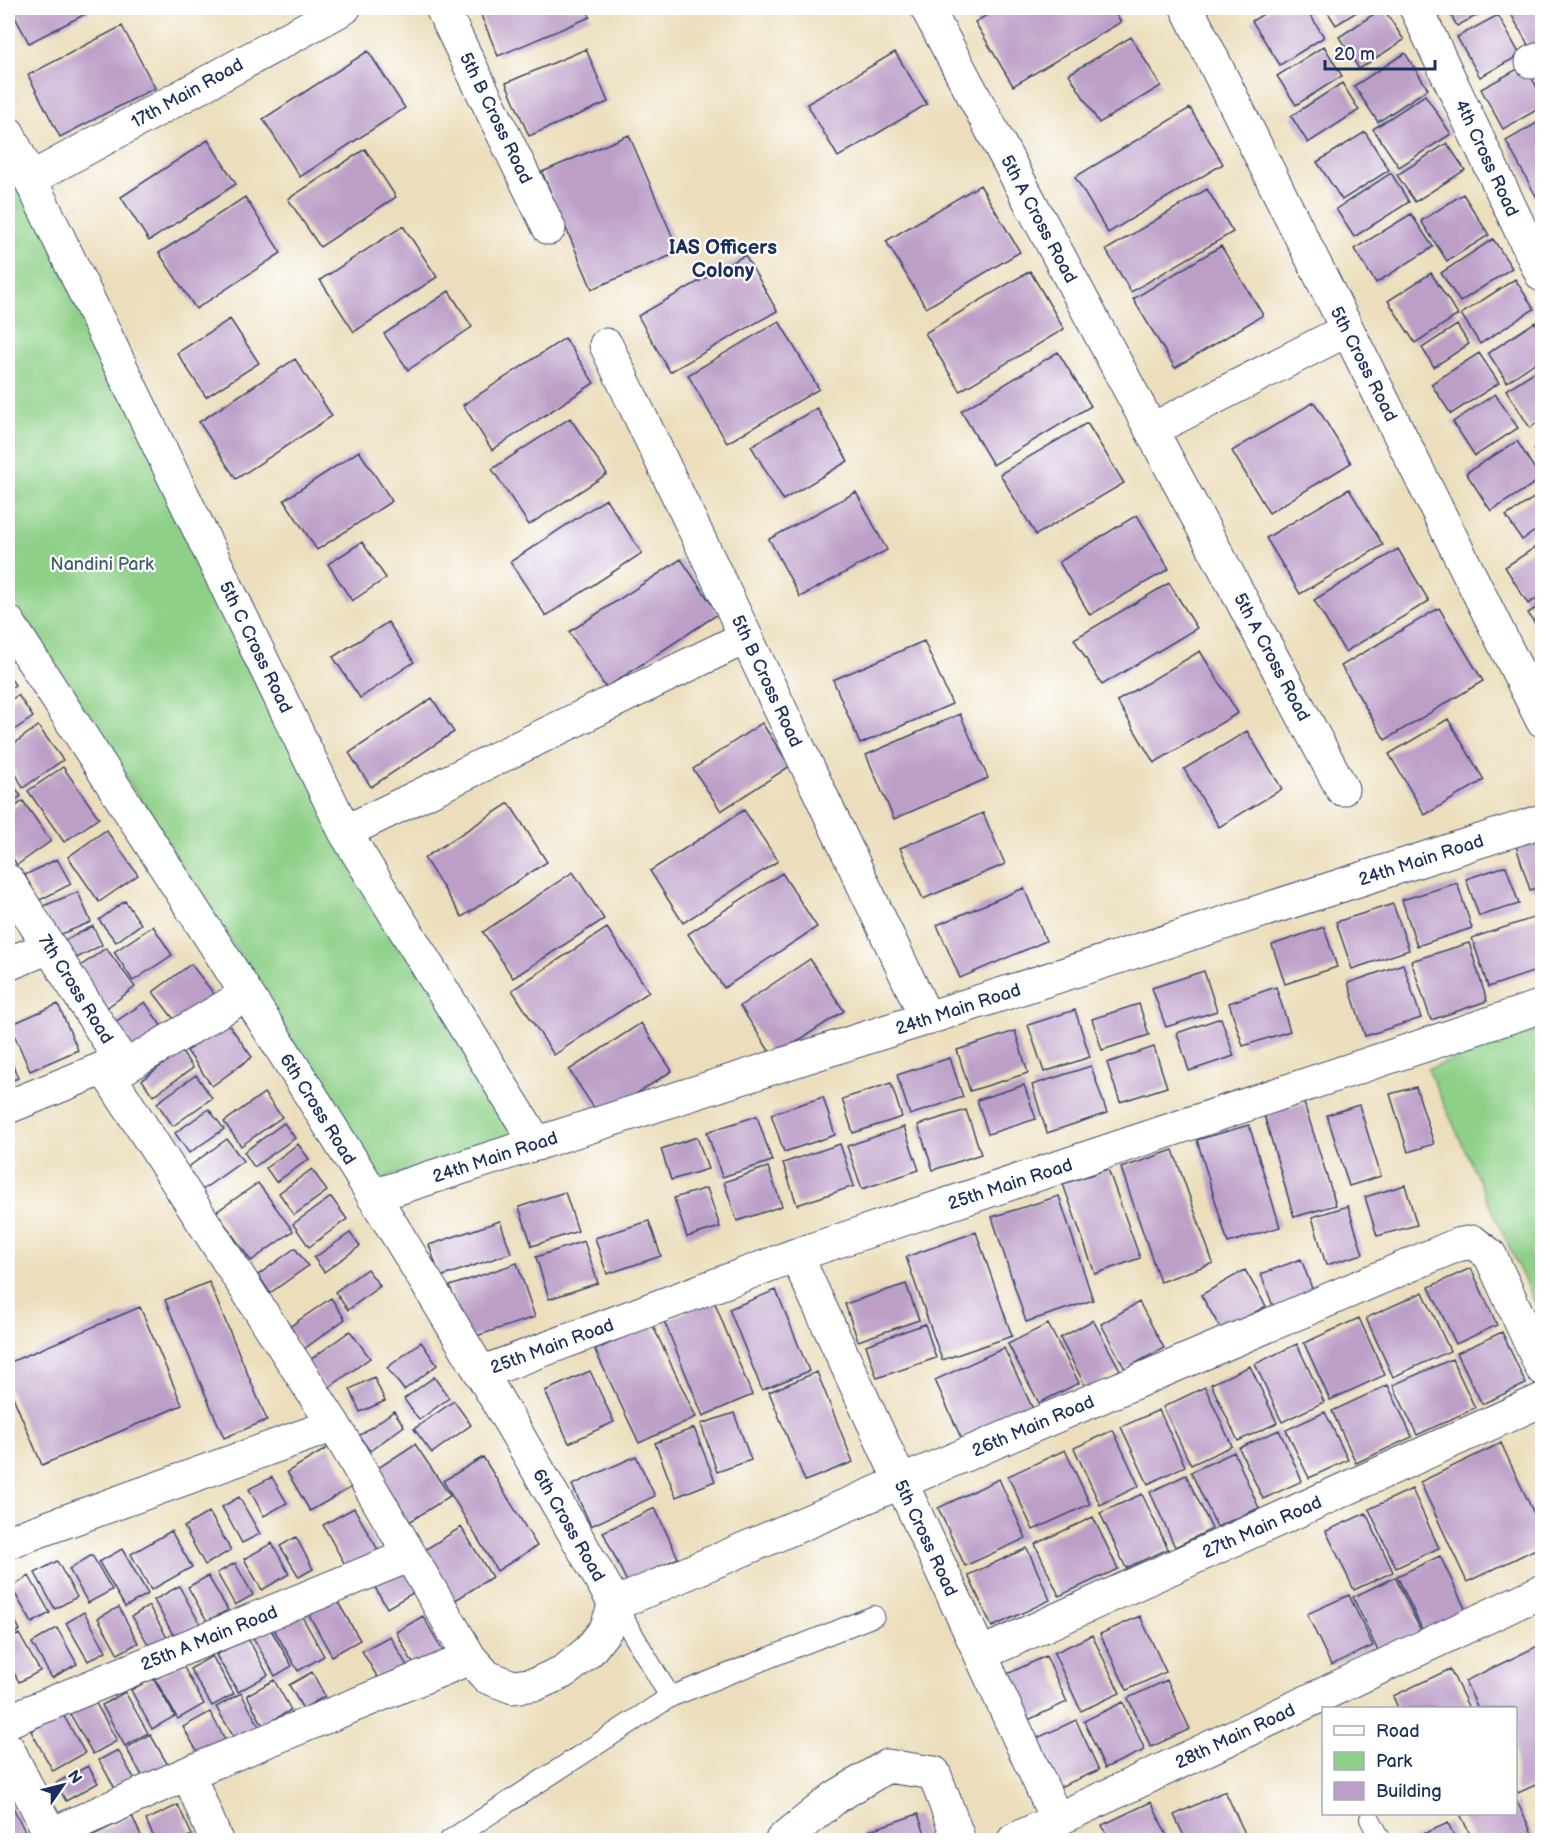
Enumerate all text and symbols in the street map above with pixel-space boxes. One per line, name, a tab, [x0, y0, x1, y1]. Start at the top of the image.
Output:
scale bar	[1325, 33, 1434, 71]
text: 20 m	[1334, 44, 1375, 65]
street label: 5th B Cross Road	[455, 49, 536, 187]
street label: 17th Main Road	[128, 54, 247, 133]
street label: 4th Cross Road	[1450, 96, 1523, 220]
street label: 5th A Cross Road	[996, 152, 1081, 287]
district label: IAS Officers Colony	[669, 236, 777, 283]
street label: 5th Cross Road	[1326, 303, 1402, 425]
park label: Nandini Park	[50, 554, 154, 575]
street label: 5th C Cross Road	[215, 578, 296, 716]
street label: 5th A Cross Road	[1229, 590, 1314, 725]
street label: 5th B Cross Road	[727, 612, 806, 751]
street label: 24th Main Road	[1356, 830, 1486, 891]
street label: 7th Cross Road	[34, 931, 117, 1048]
street label: 24th Main Road	[893, 979, 1023, 1040]
street label: 6th Cross Road	[275, 1050, 360, 1169]
street label: 24th Main Road	[430, 1127, 560, 1188]
street label: 25th Main Road	[945, 1154, 1075, 1215]
street label: 25th Main Road	[488, 1314, 617, 1379]
street label: 26th Main Road	[969, 1391, 1097, 1462]
street label: 6th Cross Road	[528, 1465, 609, 1585]
street label: 5th Cross Road	[889, 1477, 962, 1600]
street label: 27th Main Road	[1199, 1492, 1325, 1563]
street label: 25th A Main Road	[138, 1601, 281, 1675]
street label: 28th Main Road	[1172, 1699, 1299, 1773]
legend	[1322, 1707, 1517, 1815]
text: Road	[1376, 1721, 1420, 1742]
text: Park	[1376, 1751, 1412, 1772]
north arrow	[33, 1755, 93, 1815]
text: N	[63, 1767, 85, 1788]
text: Building	[1376, 1781, 1442, 1802]

